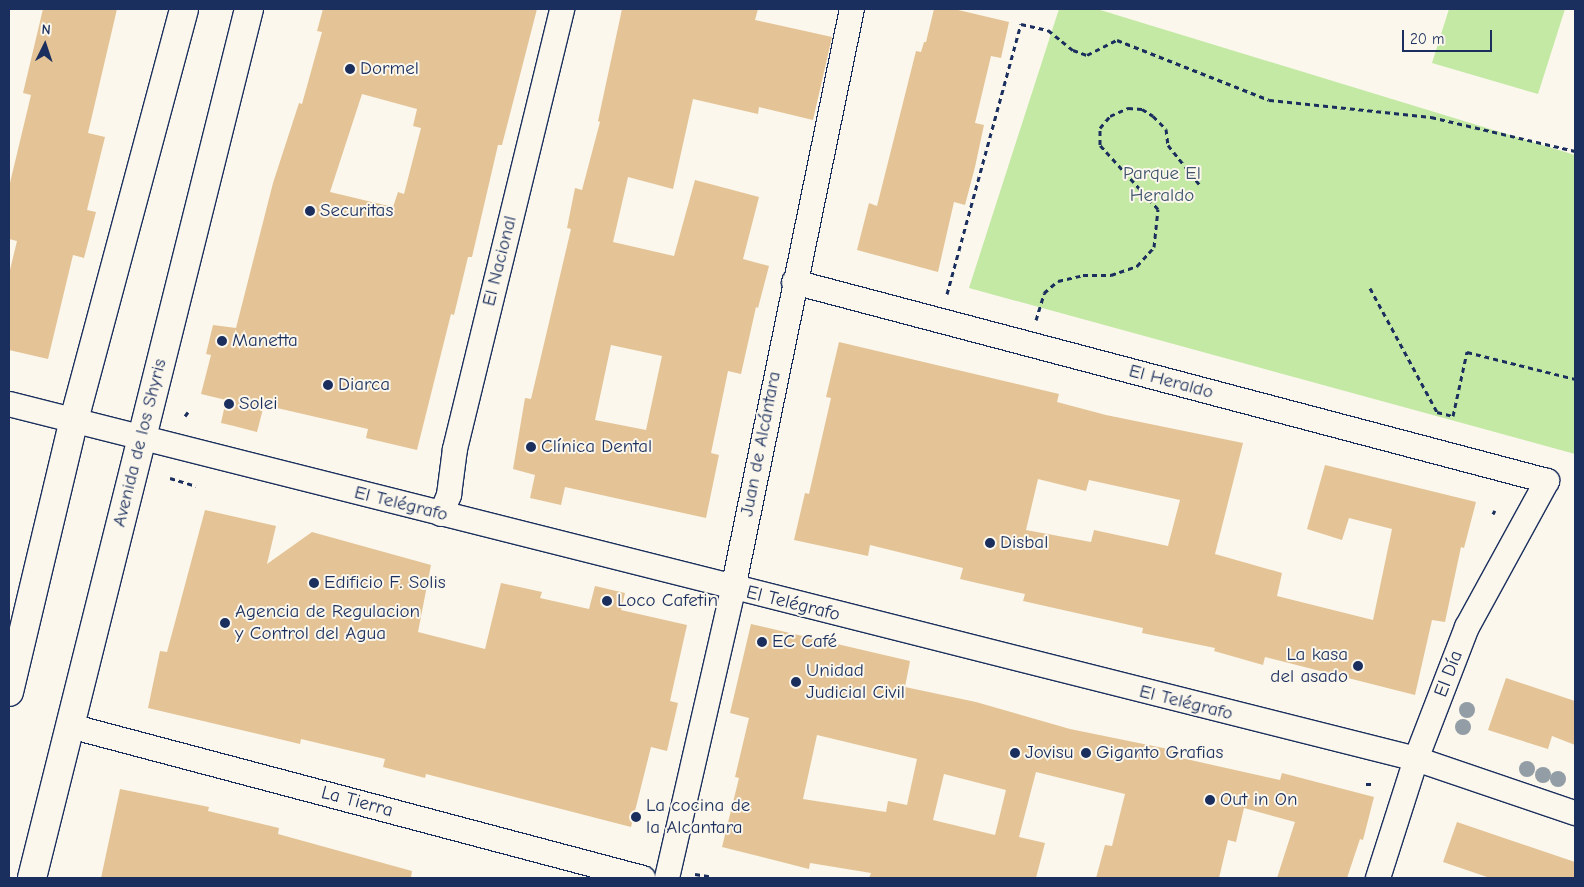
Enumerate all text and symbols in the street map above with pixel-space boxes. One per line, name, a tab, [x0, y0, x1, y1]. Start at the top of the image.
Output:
north arrow	[20, 20, 70, 70]
scale bar	[1404, 20, 1494, 52]
text: N	[41, 21, 51, 38]
text: 20 m	[1410, 30, 1444, 48]
place label: Dormel	[360, 58, 419, 80]
marker: Dormel	[344, 63, 356, 75]
park label: Parque El Heraldo	[1123, 163, 1201, 207]
place label: Securitas	[320, 200, 393, 222]
marker: Securitas	[304, 205, 316, 217]
street label: El Nacional	[478, 213, 522, 309]
place label: Manetta	[232, 330, 298, 352]
marker: Manetta	[216, 335, 228, 347]
street label: Avenida de los Shyris	[108, 357, 172, 529]
street label: El Heraldo	[1126, 360, 1216, 404]
street label: Juan de Alcántara	[736, 370, 786, 518]
place label: Diarca	[338, 374, 390, 396]
marker: Diarca	[322, 379, 334, 391]
place label: Solei	[239, 393, 278, 415]
marker: Solei	[223, 398, 235, 410]
place label: Clínica Dental	[541, 436, 652, 458]
marker: Clínica Dental	[525, 441, 537, 453]
street label: El Telégrafo	[352, 481, 450, 527]
place label: Disbal	[1000, 532, 1048, 554]
marker: Disbal	[984, 537, 996, 549]
place label: Edificio F. Solis	[324, 572, 446, 594]
marker: Edificio F. Solis	[308, 577, 320, 589]
street label: El Telégrafo	[744, 581, 842, 627]
place label: Loco Cafetin	[617, 590, 718, 612]
marker: Loco Cafetin	[601, 595, 613, 607]
place label: Agencia de Regulacion y Control del Agua	[235, 601, 420, 645]
marker: Agencia de Regulacion y Control del Agua	[219, 617, 231, 629]
place label: EC Café	[772, 631, 837, 653]
marker: EC Café	[756, 636, 768, 648]
place label: La kasa del asado	[1270, 644, 1348, 688]
street label: El Día	[1430, 647, 1468, 701]
place label: Unidad Judicial Civil	[806, 660, 905, 704]
marker: La kasa del asado	[1352, 660, 1364, 672]
marker: Unidad Judicial Civil	[790, 676, 802, 688]
street label: El Telégrafo	[1137, 680, 1235, 726]
place label: Jovisu	[1025, 742, 1073, 764]
place label: Giganto Grafias	[1096, 742, 1223, 764]
marker: Jovisu	[1009, 747, 1021, 759]
marker: Giganto Grafias	[1080, 747, 1092, 759]
street label: La Tierra	[319, 781, 395, 823]
place label: Out in On	[1220, 789, 1298, 811]
marker: Out in On	[1204, 794, 1216, 806]
place label: La cocina de la Alcantara	[646, 795, 750, 839]
marker: La cocina de la Alcantara	[630, 811, 642, 823]

